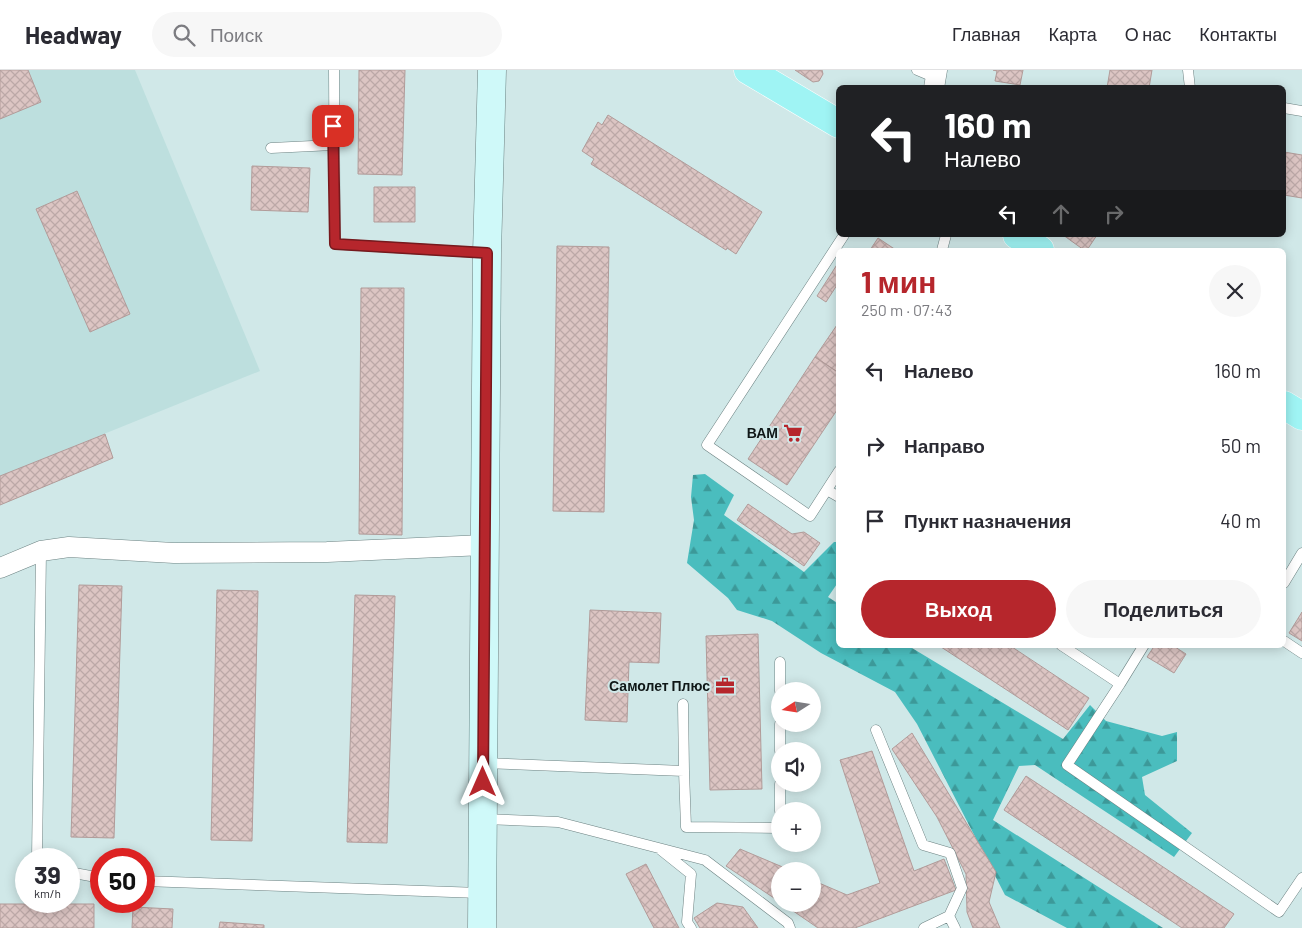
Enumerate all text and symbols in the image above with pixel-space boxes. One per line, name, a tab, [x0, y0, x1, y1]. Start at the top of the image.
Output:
search box	[152, 12, 502, 57]
text: Headway	[25, 20, 122, 49]
icon: search	[170, 21, 198, 49]
text: Поиск	[210, 23, 263, 46]
text: Главная	[952, 23, 1021, 45]
text: Карта	[1049, 23, 1097, 45]
text: О нас	[1125, 23, 1171, 45]
text: Контакты	[1199, 23, 1277, 45]
text: 160 m	[944, 103, 1031, 145]
pin	[312, 105, 354, 147]
icon: left	[861, 105, 926, 170]
icon: arrive	[319, 112, 347, 140]
text: Налево	[944, 145, 1021, 171]
icon: left	[994, 200, 1022, 228]
icon: ahead	[1047, 200, 1075, 228]
icon: right	[1100, 200, 1128, 228]
text: 1 мин	[861, 263, 936, 299]
button: close	[1209, 265, 1261, 317]
text: 250 m · 07:43	[861, 300, 952, 319]
icon: left	[861, 357, 889, 385]
text: Налево	[904, 359, 974, 382]
text: 160 m	[1214, 359, 1261, 382]
supermarket icon: ВАМ	[782, 422, 804, 444]
place label: ВАМ	[747, 424, 778, 441]
icon: right	[861, 432, 889, 460]
text: Направо	[904, 434, 985, 457]
text: 50 m	[1221, 434, 1261, 457]
icon: arrive	[861, 507, 889, 535]
text: Пункт назначения	[904, 509, 1071, 532]
text: 40 m	[1220, 509, 1261, 532]
button: Выход	[861, 580, 1056, 638]
button: Поделиться	[1066, 580, 1261, 638]
office icon: Самолет Плюс	[714, 675, 736, 697]
place label: Самолет Плюс	[609, 677, 710, 694]
north arrow	[771, 682, 821, 732]
map controls	[771, 682, 821, 912]
button: sound	[771, 742, 821, 792]
position arrow	[456, 755, 508, 807]
button: +	[771, 802, 821, 852]
speed limit sign: 50	[90, 848, 155, 913]
text: 39	[34, 859, 61, 889]
button: −	[771, 862, 821, 912]
text: km/h	[34, 886, 61, 900]

